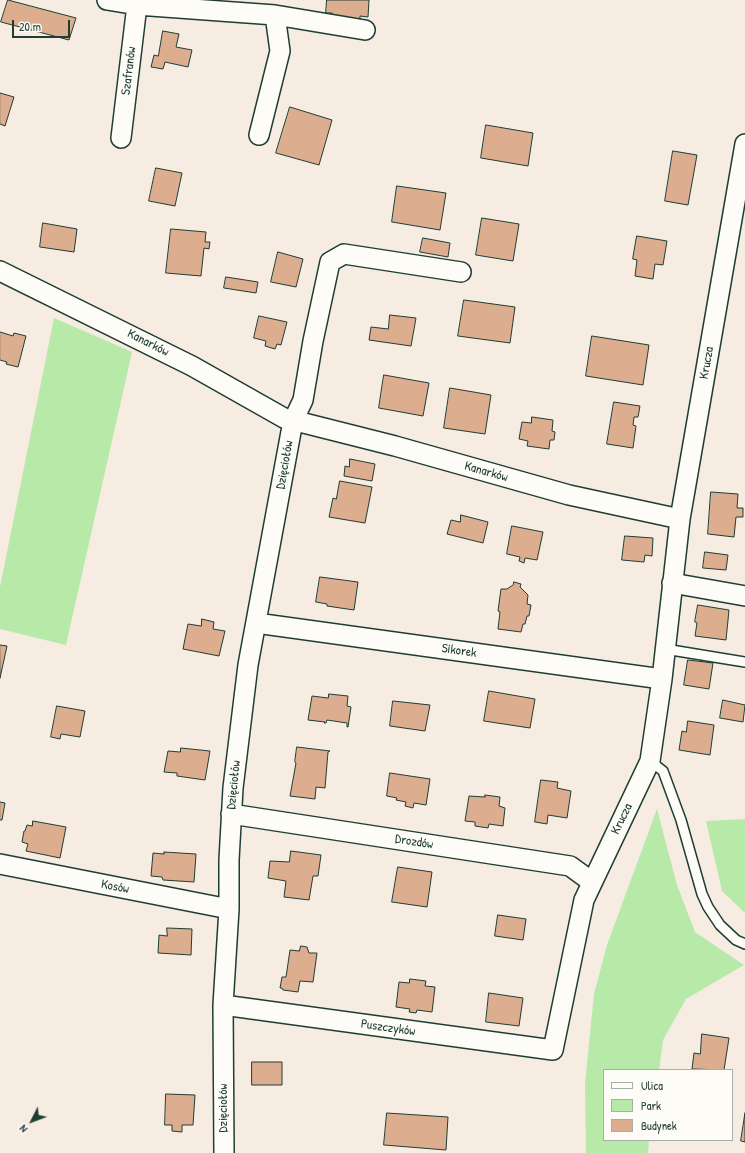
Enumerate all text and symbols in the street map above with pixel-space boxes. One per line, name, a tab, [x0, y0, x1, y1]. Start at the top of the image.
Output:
scale bar	[14, 12, 72, 38]
text: 20 m	[19, 18, 41, 35]
street label: Szafranów	[118, 46, 140, 96]
street label: Kanarków	[125, 326, 171, 360]
street label: Krucza	[696, 346, 718, 380]
street label: Dzięciołów	[273, 439, 297, 491]
street label: Kanarków	[462, 458, 510, 486]
street label: Sikorek	[441, 641, 477, 661]
street label: Dzięciołów	[224, 760, 244, 810]
street label: Krucza	[608, 801, 636, 837]
street label: Drozdów	[394, 831, 434, 853]
street label: Kosów	[100, 877, 130, 897]
street label: Puszczyków	[360, 1016, 416, 1040]
legend	[603, 1069, 733, 1141]
text: Ulica	[641, 1077, 663, 1094]
street label: Dzięciołów	[216, 1083, 232, 1133]
text: Park	[641, 1097, 661, 1114]
north arrow	[12, 1101, 52, 1141]
text: Budynek	[641, 1117, 677, 1134]
text: N	[16, 1122, 30, 1136]

